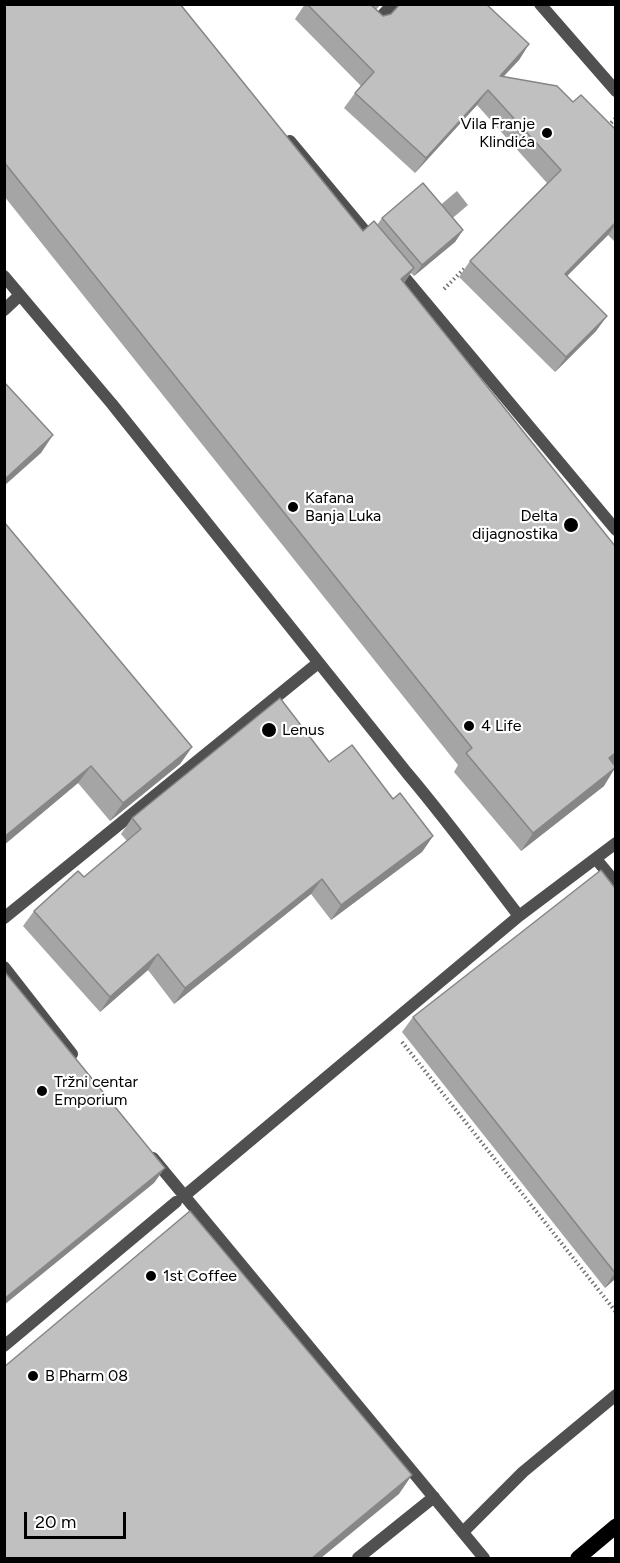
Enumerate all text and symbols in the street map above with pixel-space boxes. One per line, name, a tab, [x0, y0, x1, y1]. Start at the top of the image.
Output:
place label: Vila Franje Klindića	[461, 114, 535, 152]
marker: Vila Franje Klindića	[540, 126, 554, 140]
place label: Kafana Banja Luka	[305, 488, 381, 526]
marker: Kafana Banja Luka	[286, 500, 300, 514]
place label: Delta dijagnostika	[472, 506, 558, 544]
marker: Delta dijagnostika	[562, 516, 580, 534]
place label: 4 Life	[481, 716, 522, 736]
marker: 4 Life	[462, 719, 476, 733]
place label: Lenus	[282, 720, 324, 740]
marker: Lenus	[260, 721, 278, 739]
place label: Tržni centar Emporium	[54, 1072, 138, 1110]
marker: Tržni centar Emporium	[35, 1084, 49, 1098]
place label: 1st Coffee	[163, 1266, 237, 1286]
marker: 1st Coffee	[144, 1269, 158, 1283]
place label: B Pharm 08	[45, 1366, 128, 1386]
marker: B Pharm 08	[26, 1369, 40, 1383]
scale bar	[27, 1500, 129, 1538]
text: 20 m	[35, 1511, 76, 1533]

